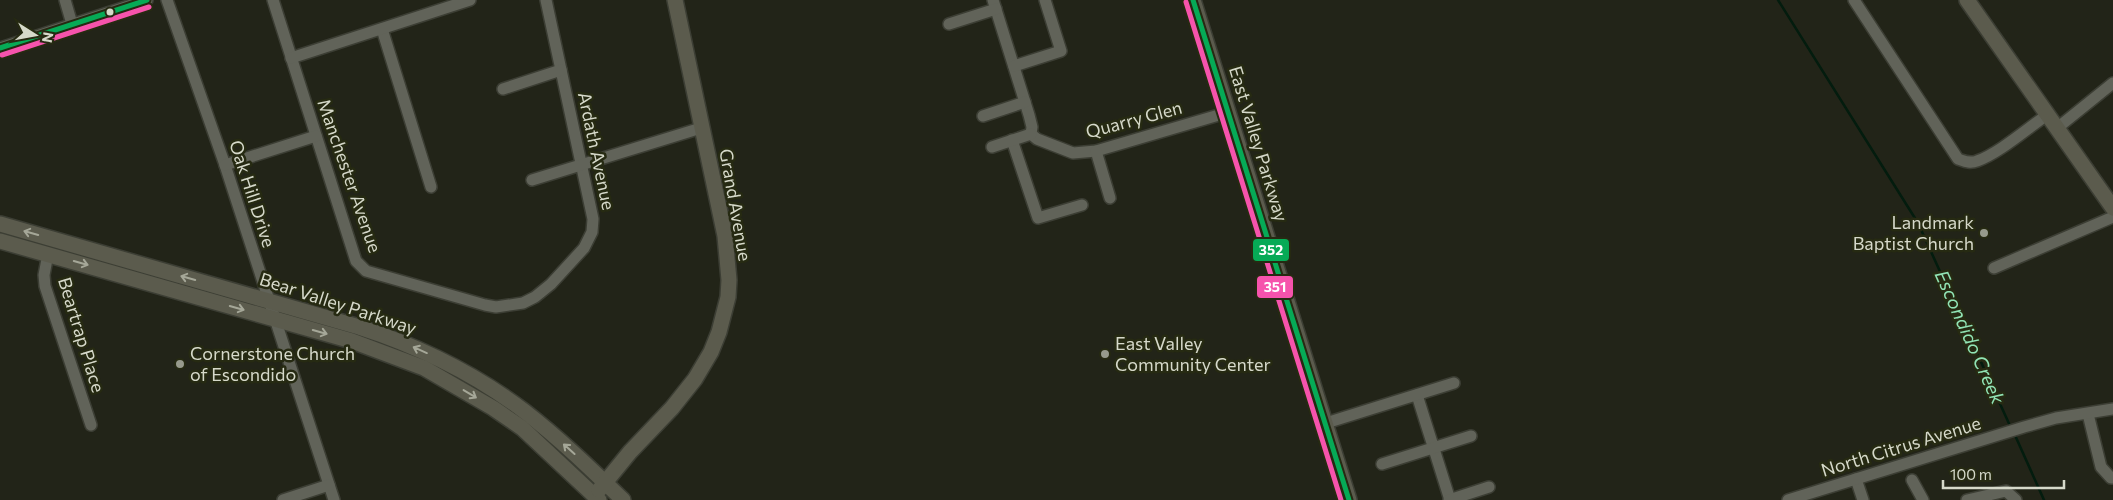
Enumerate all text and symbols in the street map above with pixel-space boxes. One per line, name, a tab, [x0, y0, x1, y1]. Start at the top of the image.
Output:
unlabelled marker	[105, 7, 115, 17]
north arrow	[10, 10, 60, 60]
text: N	[39, 31, 58, 44]
street label: East Valley Parkway	[1225, 63, 1293, 224]
street label: Ardath Avenue	[574, 90, 620, 212]
street label: Manchester Avenue	[313, 96, 387, 255]
street label: Quarry Glen	[1083, 96, 1184, 142]
street label: Oak Hill Drive	[225, 137, 281, 250]
street label: Grand Avenue	[715, 147, 757, 263]
place label: Landmark Baptist Church	[1853, 211, 1974, 254]
marker: Landmark Baptist Church	[1978, 227, 1990, 239]
one-way arrow	[24, 228, 40, 238]
line badge: 352	[1252, 238, 1290, 262]
text: 352	[1259, 241, 1283, 258]
one-way arrow	[72, 259, 88, 269]
water label: Escondido Creek	[1931, 266, 2011, 408]
street label: Bear Valley Parkway	[257, 267, 419, 339]
one-way arrow	[180, 273, 196, 283]
street label: Beartrap Place	[54, 274, 110, 395]
line badge: 351	[1256, 275, 1294, 299]
text: 351	[1264, 278, 1286, 295]
one-way arrow	[228, 304, 244, 313]
one-way arrow	[312, 327, 328, 337]
place label: East Valley Community Center	[1115, 332, 1271, 375]
place label: Cornerstone Church of Escondido	[190, 342, 355, 385]
one-way arrow	[413, 345, 428, 354]
marker: East Valley Community Center	[1099, 348, 1111, 360]
marker: Cornerstone Church of Escondido	[174, 358, 186, 370]
one-way arrow	[462, 389, 476, 399]
street label: North Citrus Avenue	[1818, 411, 1983, 481]
one-way arrow	[562, 444, 575, 455]
scale bar	[1943, 458, 2064, 490]
text: 100 m	[1950, 465, 1992, 483]

